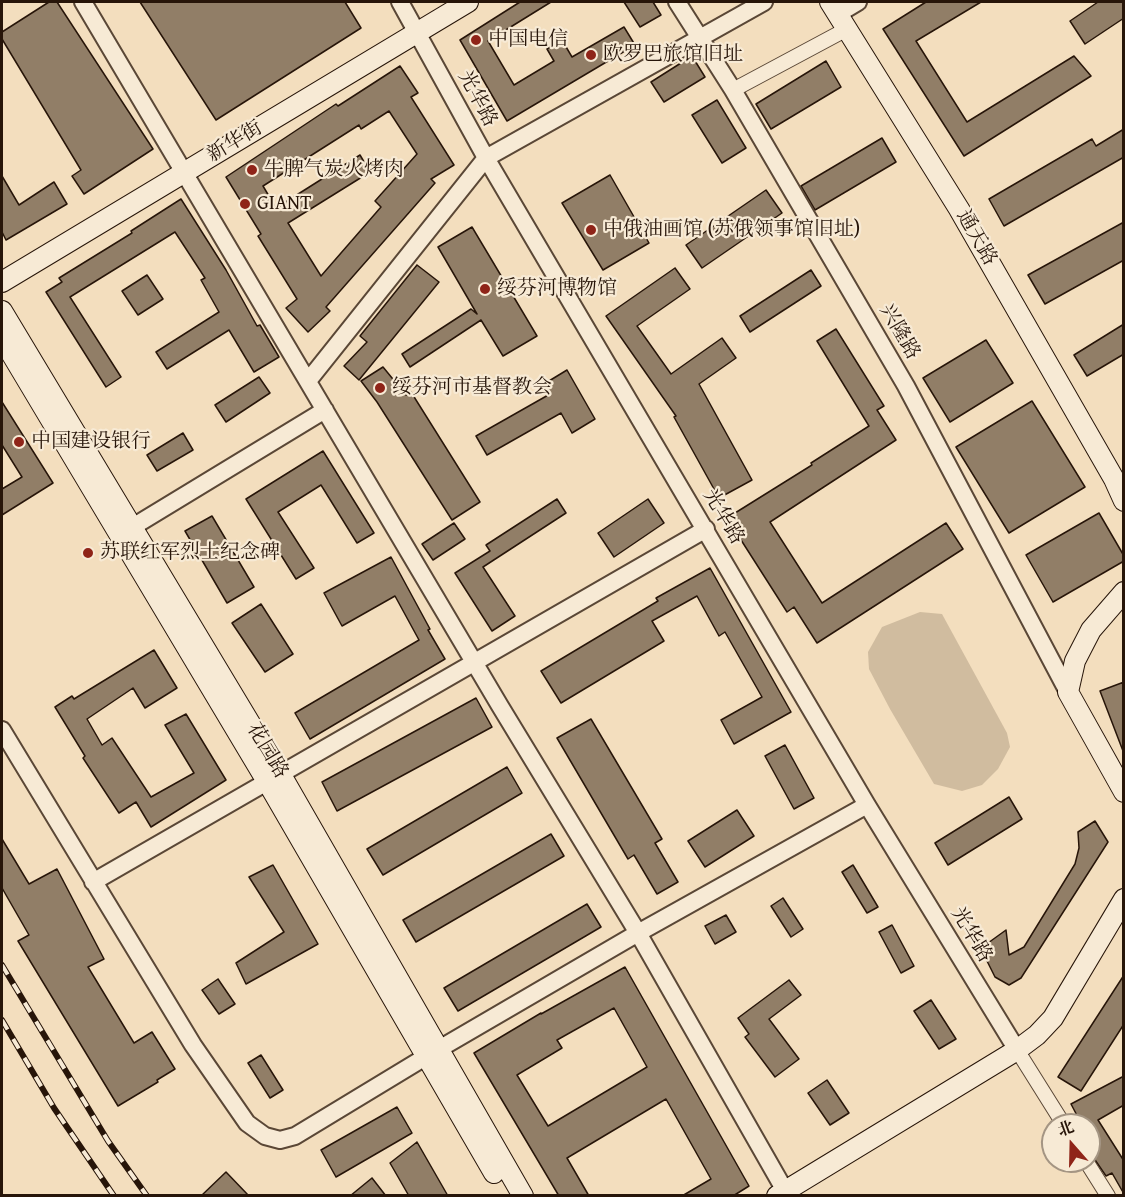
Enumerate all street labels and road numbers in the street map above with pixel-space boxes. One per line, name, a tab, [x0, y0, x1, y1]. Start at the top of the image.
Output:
street label: 光华路	[452, 67, 502, 131]
street label: 新华街	[203, 116, 267, 168]
street label: 通天路	[951, 206, 1001, 270]
street label: 兴隆路	[874, 300, 924, 364]
street label: 光华路	[697, 485, 749, 549]
street label: 花园路	[241, 719, 293, 783]
street label: 光华路	[945, 903, 997, 967]

